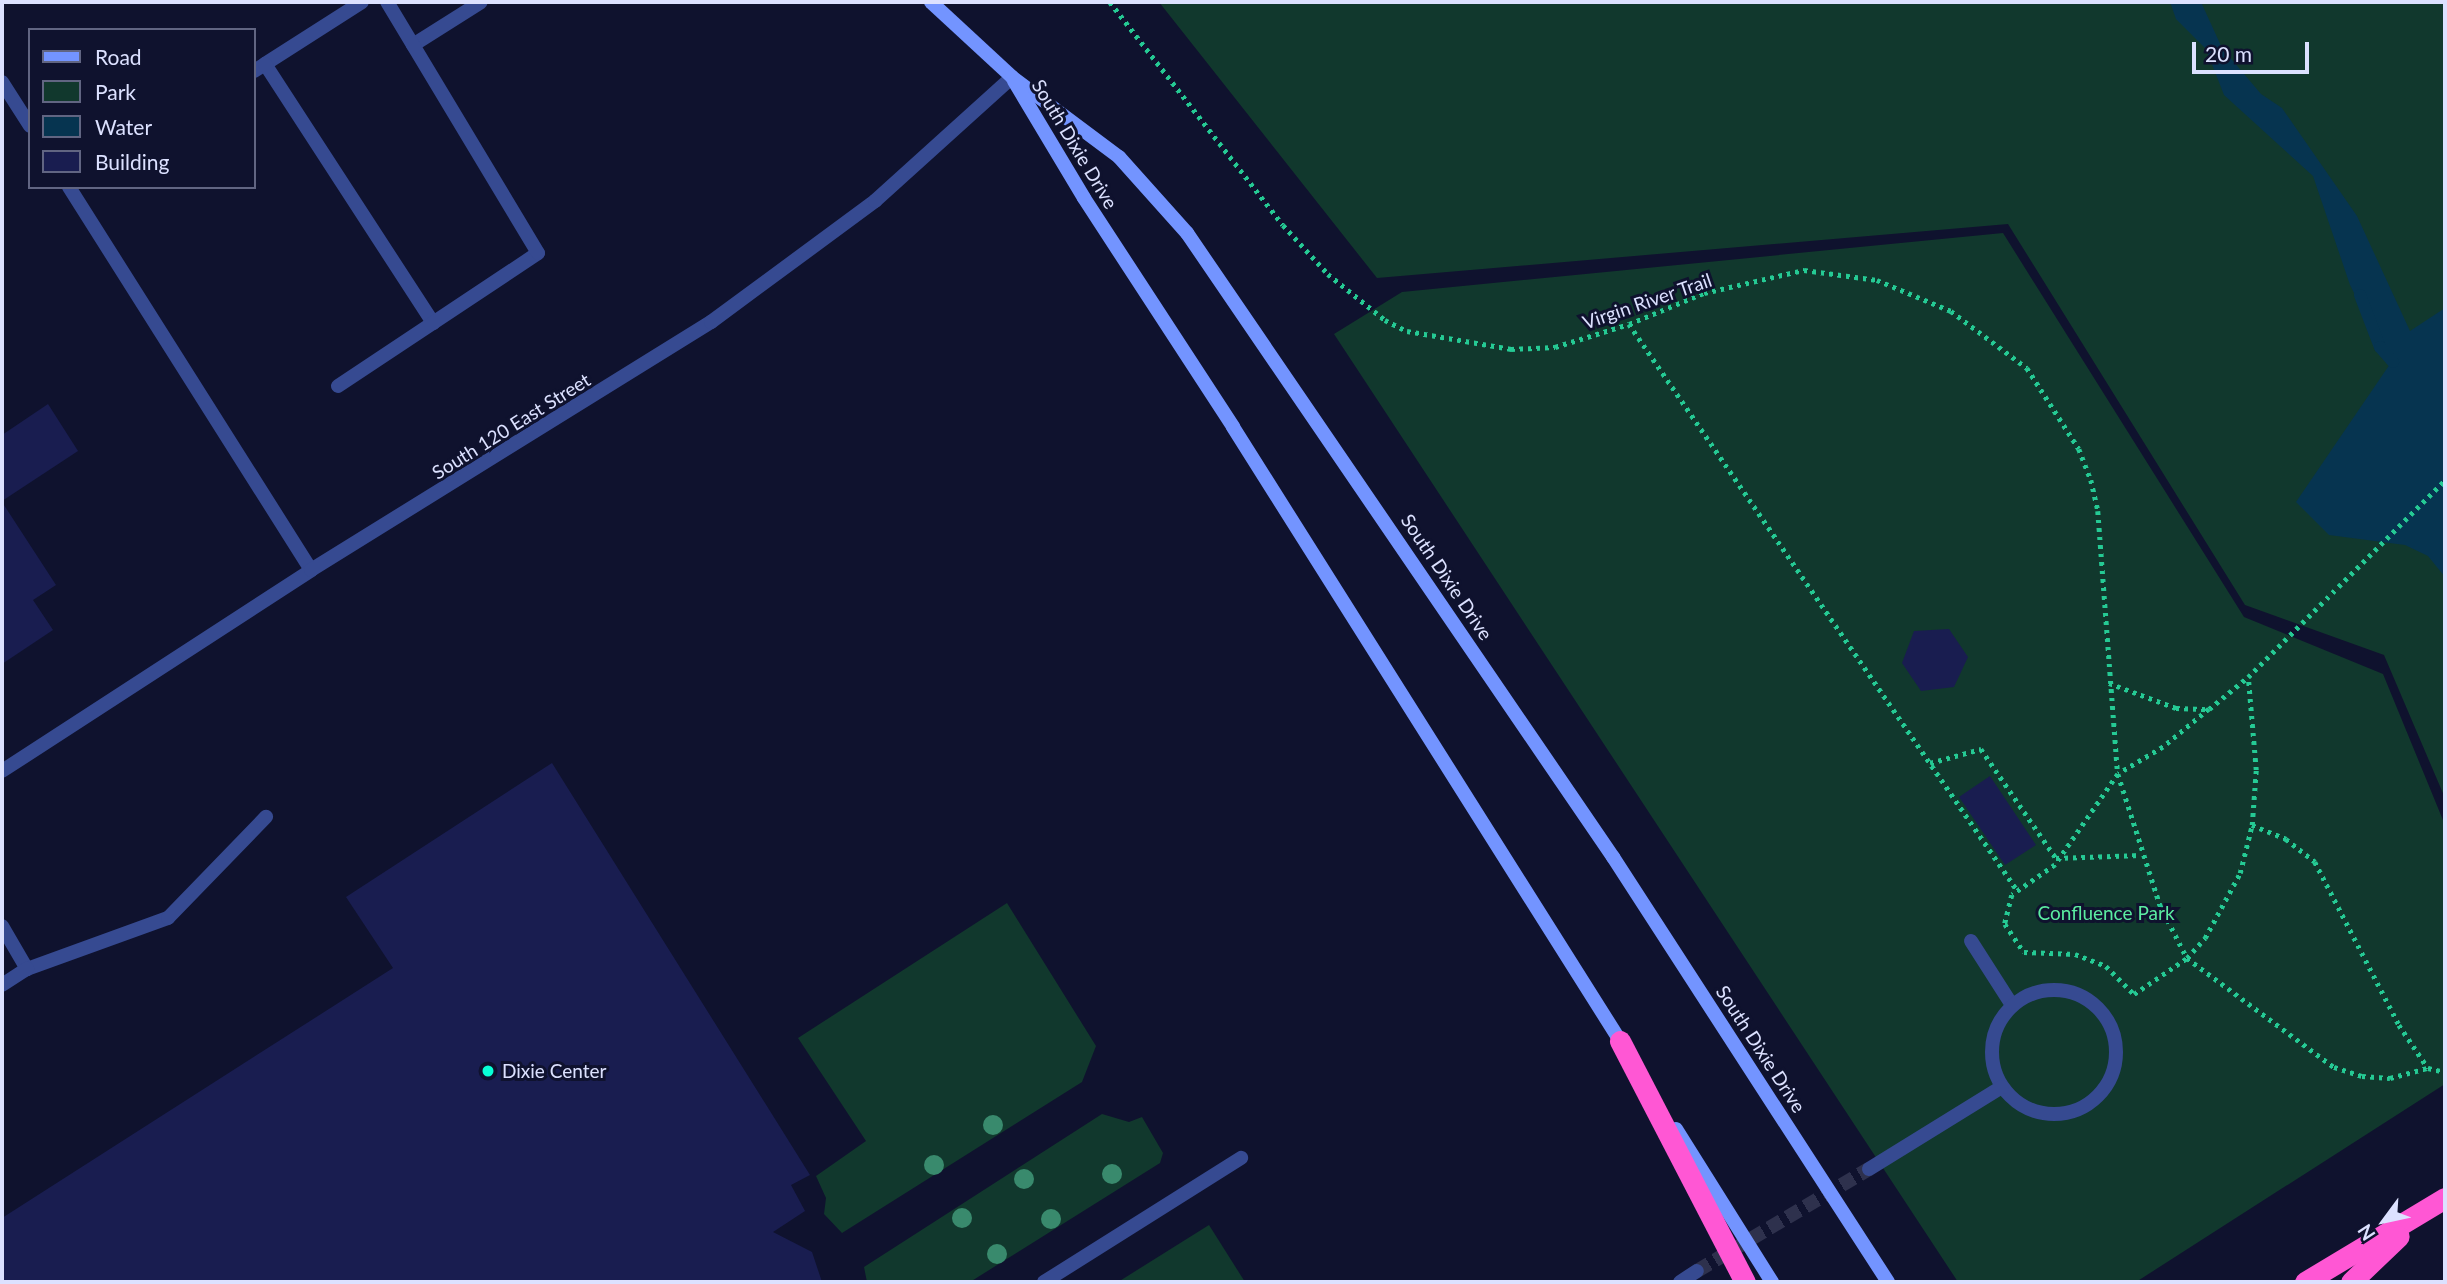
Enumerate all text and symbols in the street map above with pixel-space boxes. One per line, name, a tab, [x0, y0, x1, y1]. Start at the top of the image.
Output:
legend	[28, 28, 256, 189]
scale bar	[2195, 28, 2312, 72]
text: 20 m	[2205, 41, 2252, 66]
text: Road	[95, 44, 142, 69]
street label: South Dixie Drive	[1027, 75, 1123, 213]
text: Park	[95, 79, 136, 104]
text: Water	[95, 114, 152, 139]
text: Building	[95, 149, 170, 174]
street label: Virgin River Trail	[1579, 268, 1715, 334]
street label: South 120 East Street	[428, 368, 594, 484]
street label: South Dixie Drive	[1396, 510, 1498, 644]
park label: Confluence Park	[2037, 902, 2175, 924]
street label: South Dixie Drive	[1711, 981, 1811, 1117]
place label: Dixie Center	[502, 1060, 606, 1082]
marker: Dixie Center	[480, 1063, 496, 1079]
north arrow	[2349, 1186, 2419, 1256]
text: N	[2352, 1220, 2380, 1245]

